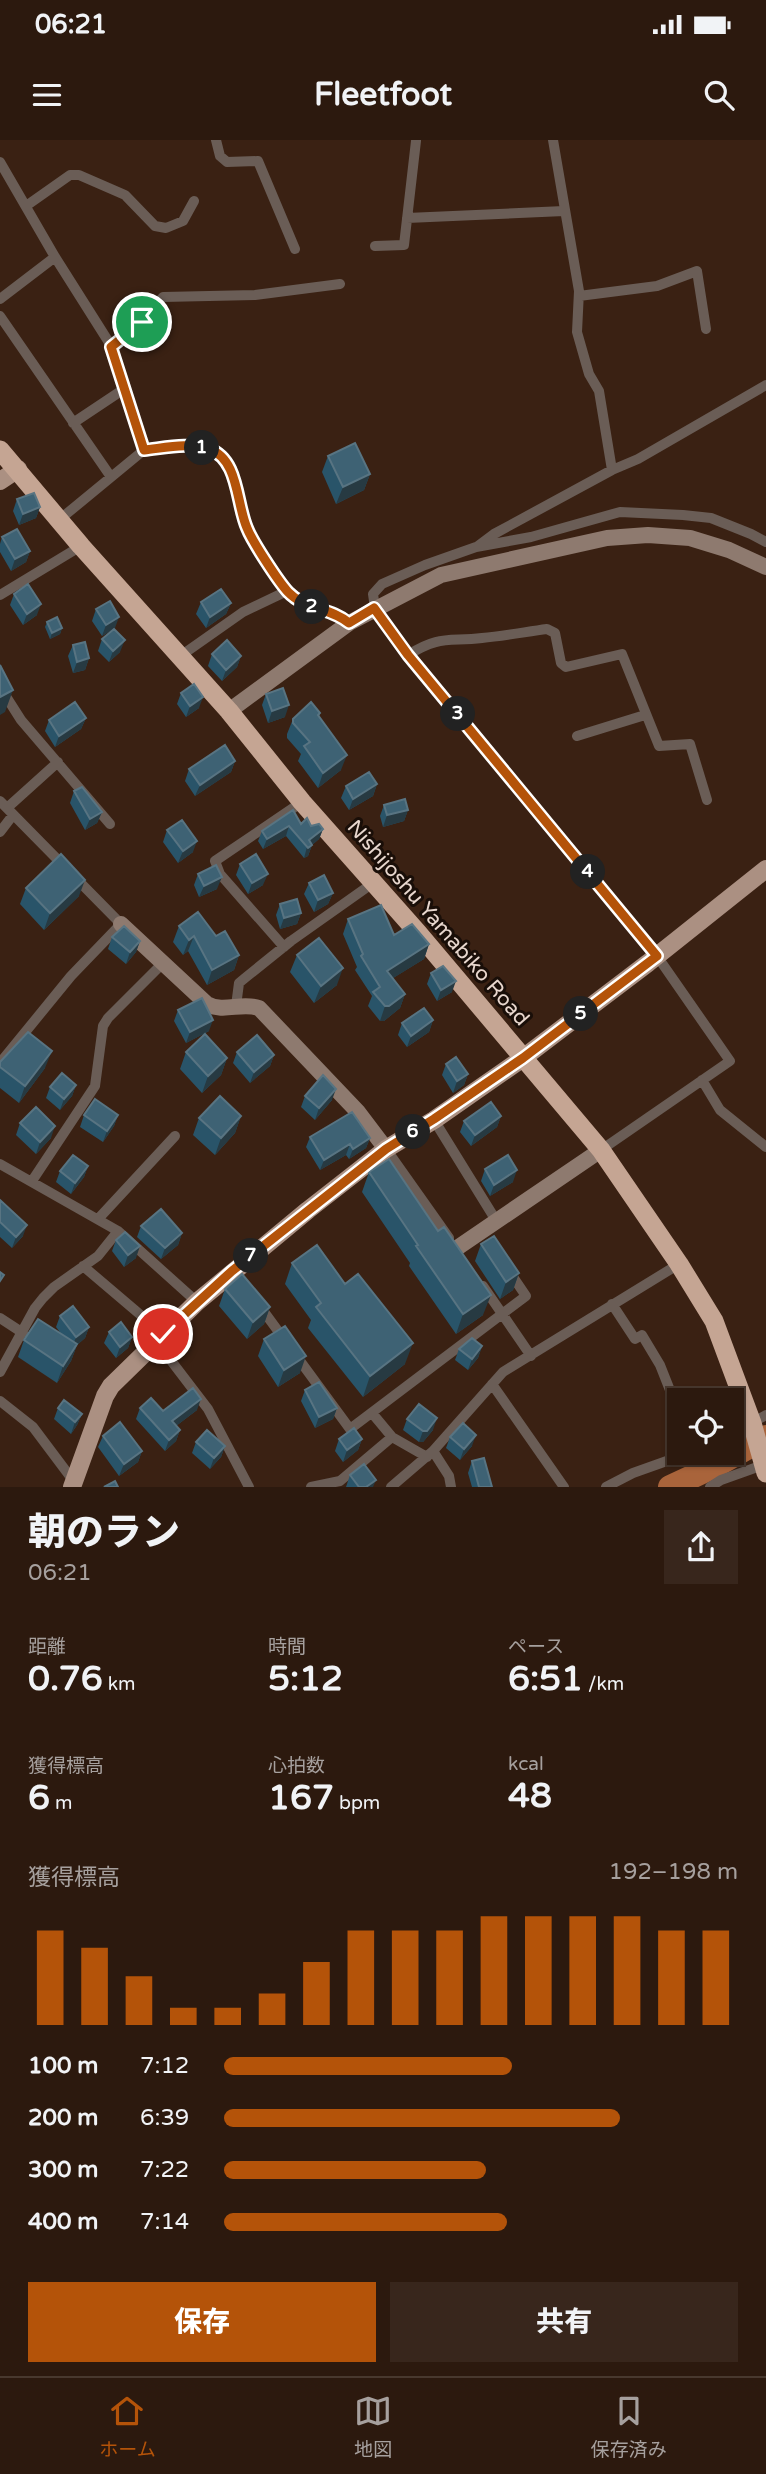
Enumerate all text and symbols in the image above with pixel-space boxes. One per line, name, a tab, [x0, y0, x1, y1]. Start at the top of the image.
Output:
text: 06:21	[35, 9, 107, 40]
icon: menu	[28, 76, 66, 114]
text: Fleetfoot	[314, 76, 452, 114]
icon: search	[700, 76, 738, 114]
pin	[112, 292, 172, 352]
icon: arrive	[123, 303, 161, 341]
pin: 1	[184, 430, 220, 466]
text: 1	[196, 436, 207, 458]
pin: 2	[294, 589, 330, 624]
text: 2	[306, 595, 317, 617]
pin: 3	[440, 696, 476, 732]
text: 3	[452, 702, 463, 724]
street label: Nishijoshu Yamabiko Road	[342, 815, 534, 1031]
pin: 4	[570, 854, 606, 890]
text: 4	[582, 860, 593, 882]
pin: 5	[564, 996, 598, 1032]
text: 5	[575, 1002, 586, 1024]
pin: 6	[396, 1114, 430, 1150]
text: 6	[407, 1120, 418, 1142]
pin: 7	[233, 1238, 268, 1274]
text: 7	[245, 1244, 256, 1266]
pin	[133, 1304, 193, 1364]
icon: check	[144, 1315, 182, 1353]
map controls	[667, 1388, 744, 1465]
button: locate	[667, 1388, 744, 1465]
text: 朝のラン	[28, 1510, 180, 1556]
button: share	[664, 1510, 738, 1584]
text: 06:21	[28, 1559, 92, 1587]
text: 距離	[28, 1636, 66, 1658]
text: 時間	[268, 1636, 306, 1658]
text: ペース	[508, 1636, 564, 1658]
text: 0.76	[28, 1658, 103, 1700]
text: 5:12	[268, 1658, 343, 1700]
text: 6:51	[508, 1658, 583, 1700]
text: km	[103, 1673, 135, 1695]
text: /km	[583, 1673, 624, 1695]
text: kcal	[508, 1753, 544, 1775]
text: 獲得標高	[28, 1755, 104, 1777]
text: 心拍数	[268, 1755, 325, 1777]
text: 48	[508, 1775, 552, 1817]
text: 6	[28, 1777, 50, 1819]
text: 167	[268, 1777, 334, 1819]
text: m	[50, 1792, 72, 1814]
text: bpm	[334, 1792, 380, 1814]
text: 192–198 m	[609, 1858, 738, 1886]
text: 獲得標高	[28, 1864, 120, 1892]
text: 100 m	[28, 2052, 98, 2080]
text: 7:12	[140, 2052, 189, 2080]
text: 200 m	[28, 2104, 98, 2132]
text: 6:39	[140, 2104, 189, 2132]
text: 300 m	[28, 2156, 98, 2184]
text: 7:22	[140, 2156, 189, 2184]
text: 400 m	[28, 2208, 98, 2236]
text: 7:14	[140, 2208, 189, 2236]
button: 保存	[28, 2282, 376, 2362]
button: 共有	[390, 2282, 738, 2362]
tab: ホーム	[99, 2392, 156, 2461]
tab: 地図	[354, 2392, 392, 2461]
tab: 保存済み	[591, 2392, 667, 2461]

